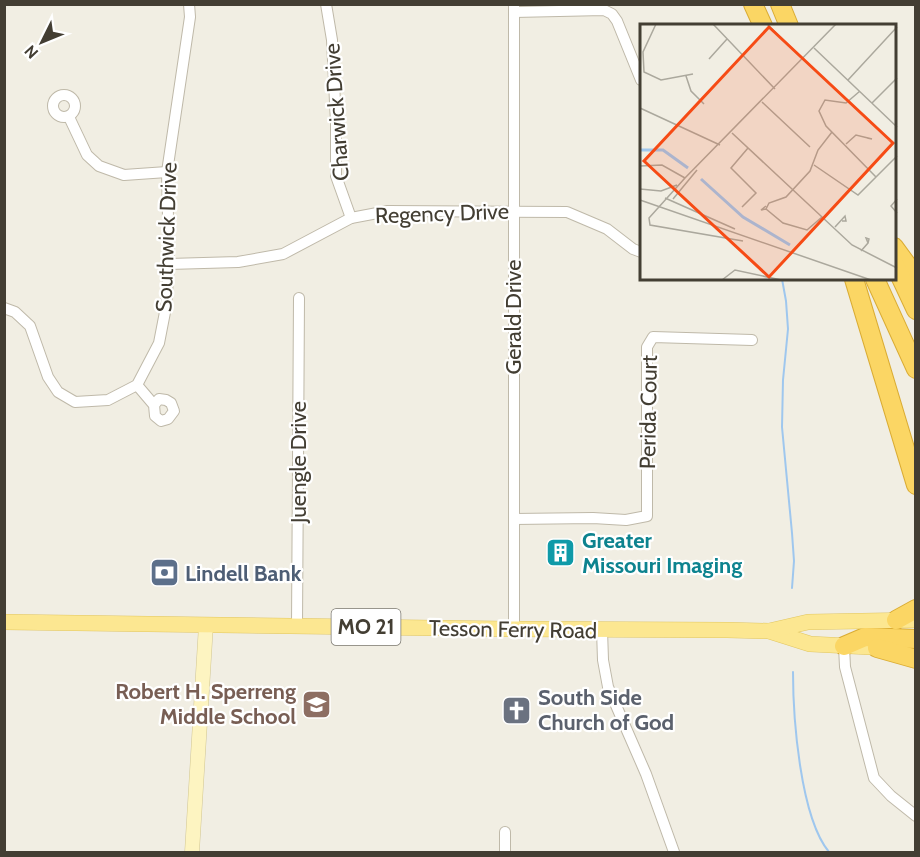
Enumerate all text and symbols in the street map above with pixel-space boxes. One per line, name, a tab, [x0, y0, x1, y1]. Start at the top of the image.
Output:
north arrow	[12, 12, 72, 72]
inset map	[640, 24, 896, 280]
text: N	[21, 41, 42, 63]
street label: Charwick Drive	[318, 42, 355, 182]
street label: Southwick Drive	[150, 161, 183, 313]
street label: Regency Drive	[375, 198, 509, 229]
street label: Gerald Drive	[500, 260, 527, 374]
street label: Perida Court	[634, 354, 663, 469]
street label: Juengle Drive	[285, 401, 312, 524]
place label: Greater Missouri Imaging	[582, 527, 742, 579]
building icon: Greater Missouri Imaging	[545, 537, 577, 569]
bank icon: Lindell Bank	[148, 557, 180, 589]
place label: Lindell Bank	[185, 560, 302, 587]
road number: MO 21	[332, 609, 400, 645]
street label: Tesson Ferry Road	[429, 615, 597, 644]
place label: Robert H. Sperreng Middle School	[115, 678, 296, 730]
place label: South Side Church of God	[538, 684, 674, 736]
school or university icon: Robert H. Sperreng Middle School	[301, 688, 333, 720]
church icon: South Side Church of God	[501, 694, 533, 726]

